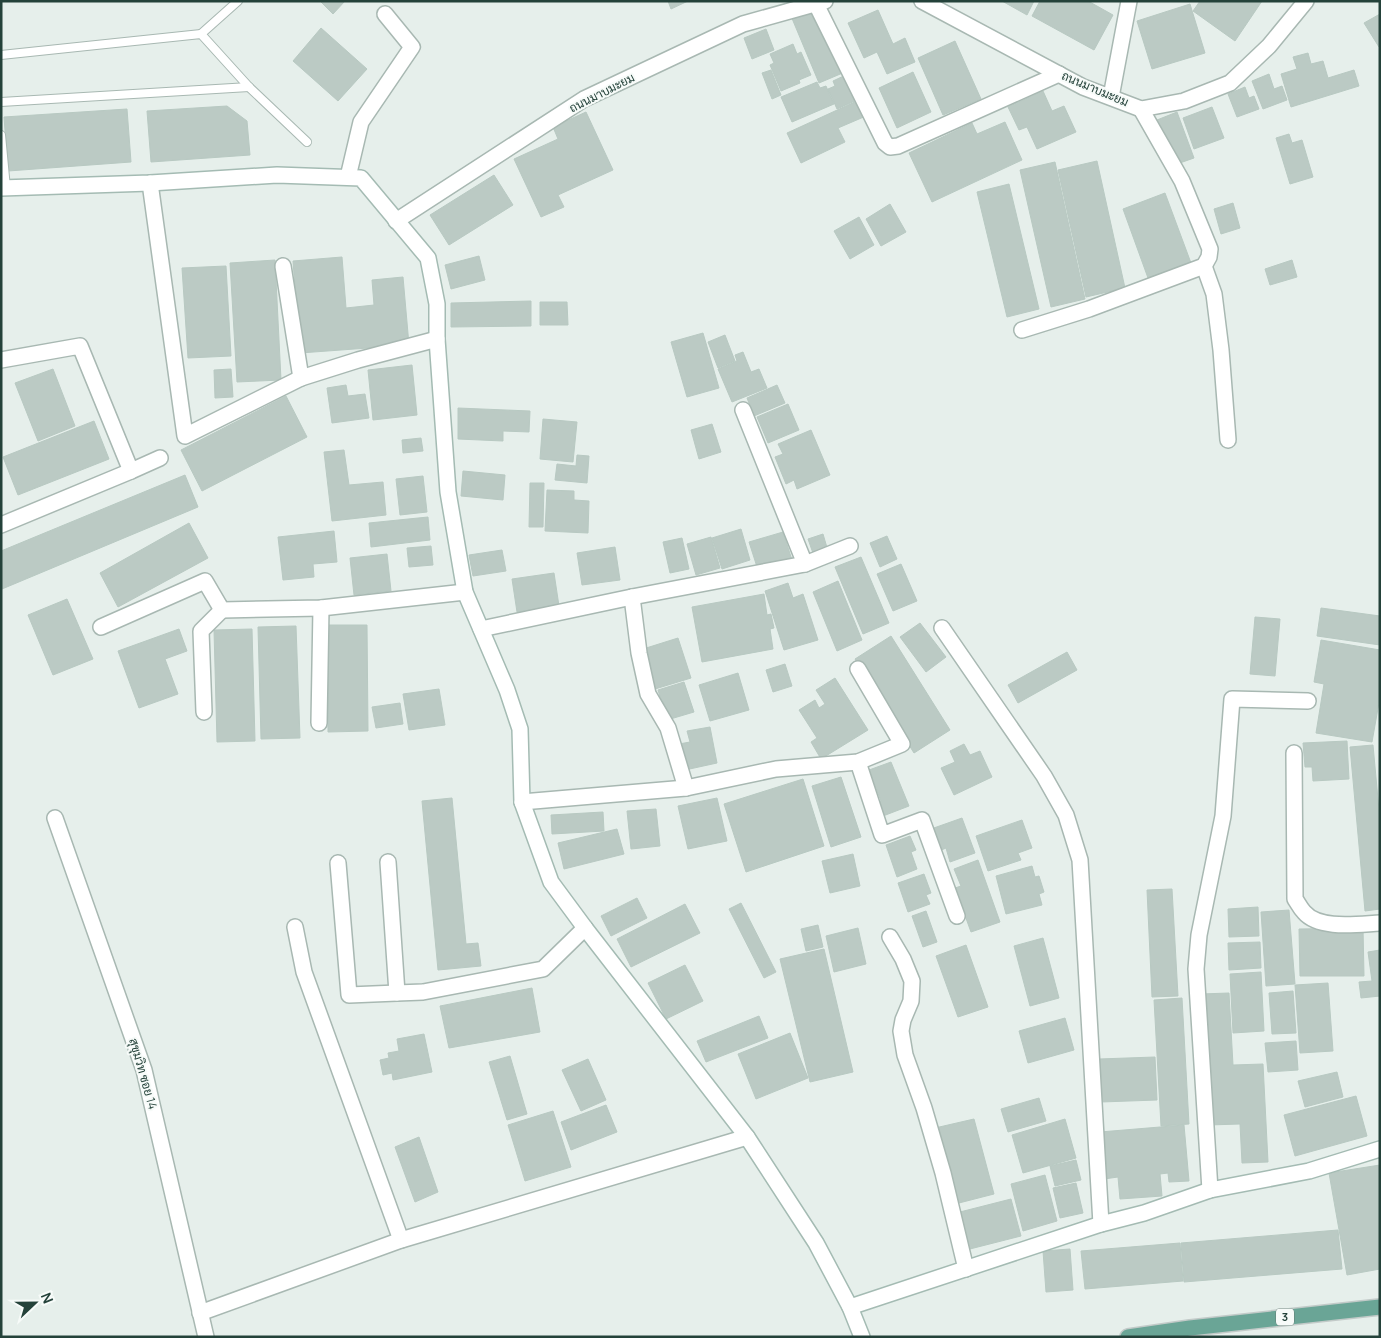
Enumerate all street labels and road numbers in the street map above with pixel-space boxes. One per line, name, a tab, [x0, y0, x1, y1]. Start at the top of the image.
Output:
street label: ถนนมาบมะยม	[1059, 67, 1131, 110]
street label: ถนนมาบมะยม	[566, 69, 637, 116]
street label: สุขุมวิท ซอย 14	[124, 1036, 162, 1112]
road number: 3	[1276, 1308, 1294, 1325]

